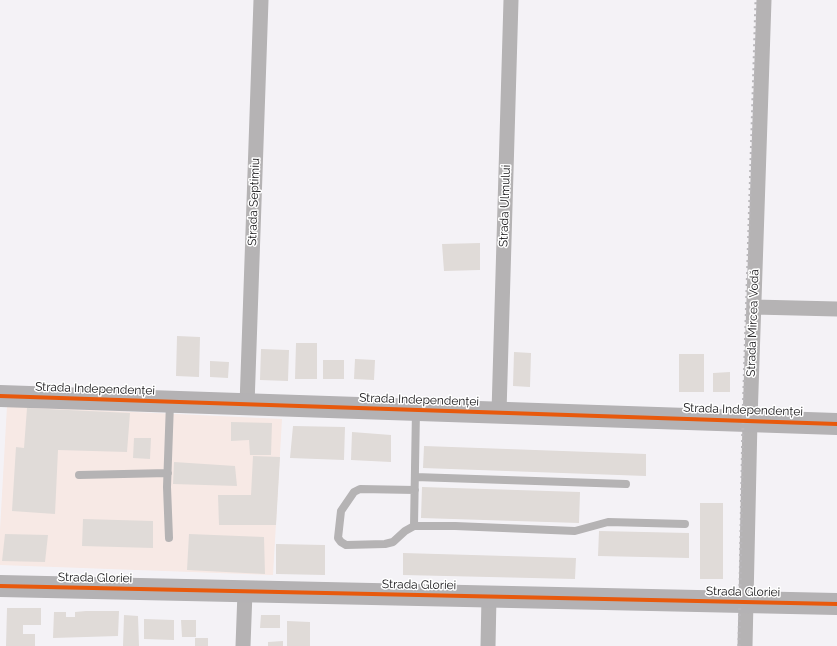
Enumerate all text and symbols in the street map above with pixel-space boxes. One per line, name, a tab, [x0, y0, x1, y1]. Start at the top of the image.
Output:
street label: Strada Septimiu	[245, 158, 263, 246]
street label: Strada Ulmului	[496, 165, 514, 247]
street label: Strada Mircea Vodă	[744, 269, 762, 377]
street label: Strada Independenței	[35, 380, 155, 398]
street label: Strada Independenței	[359, 391, 479, 409]
street label: Strada Independenței	[683, 401, 803, 419]
street label: Strada Gloriei	[58, 570, 132, 586]
street label: Strada Gloriei	[382, 577, 456, 593]
street label: Strada Gloriei	[706, 584, 780, 600]

